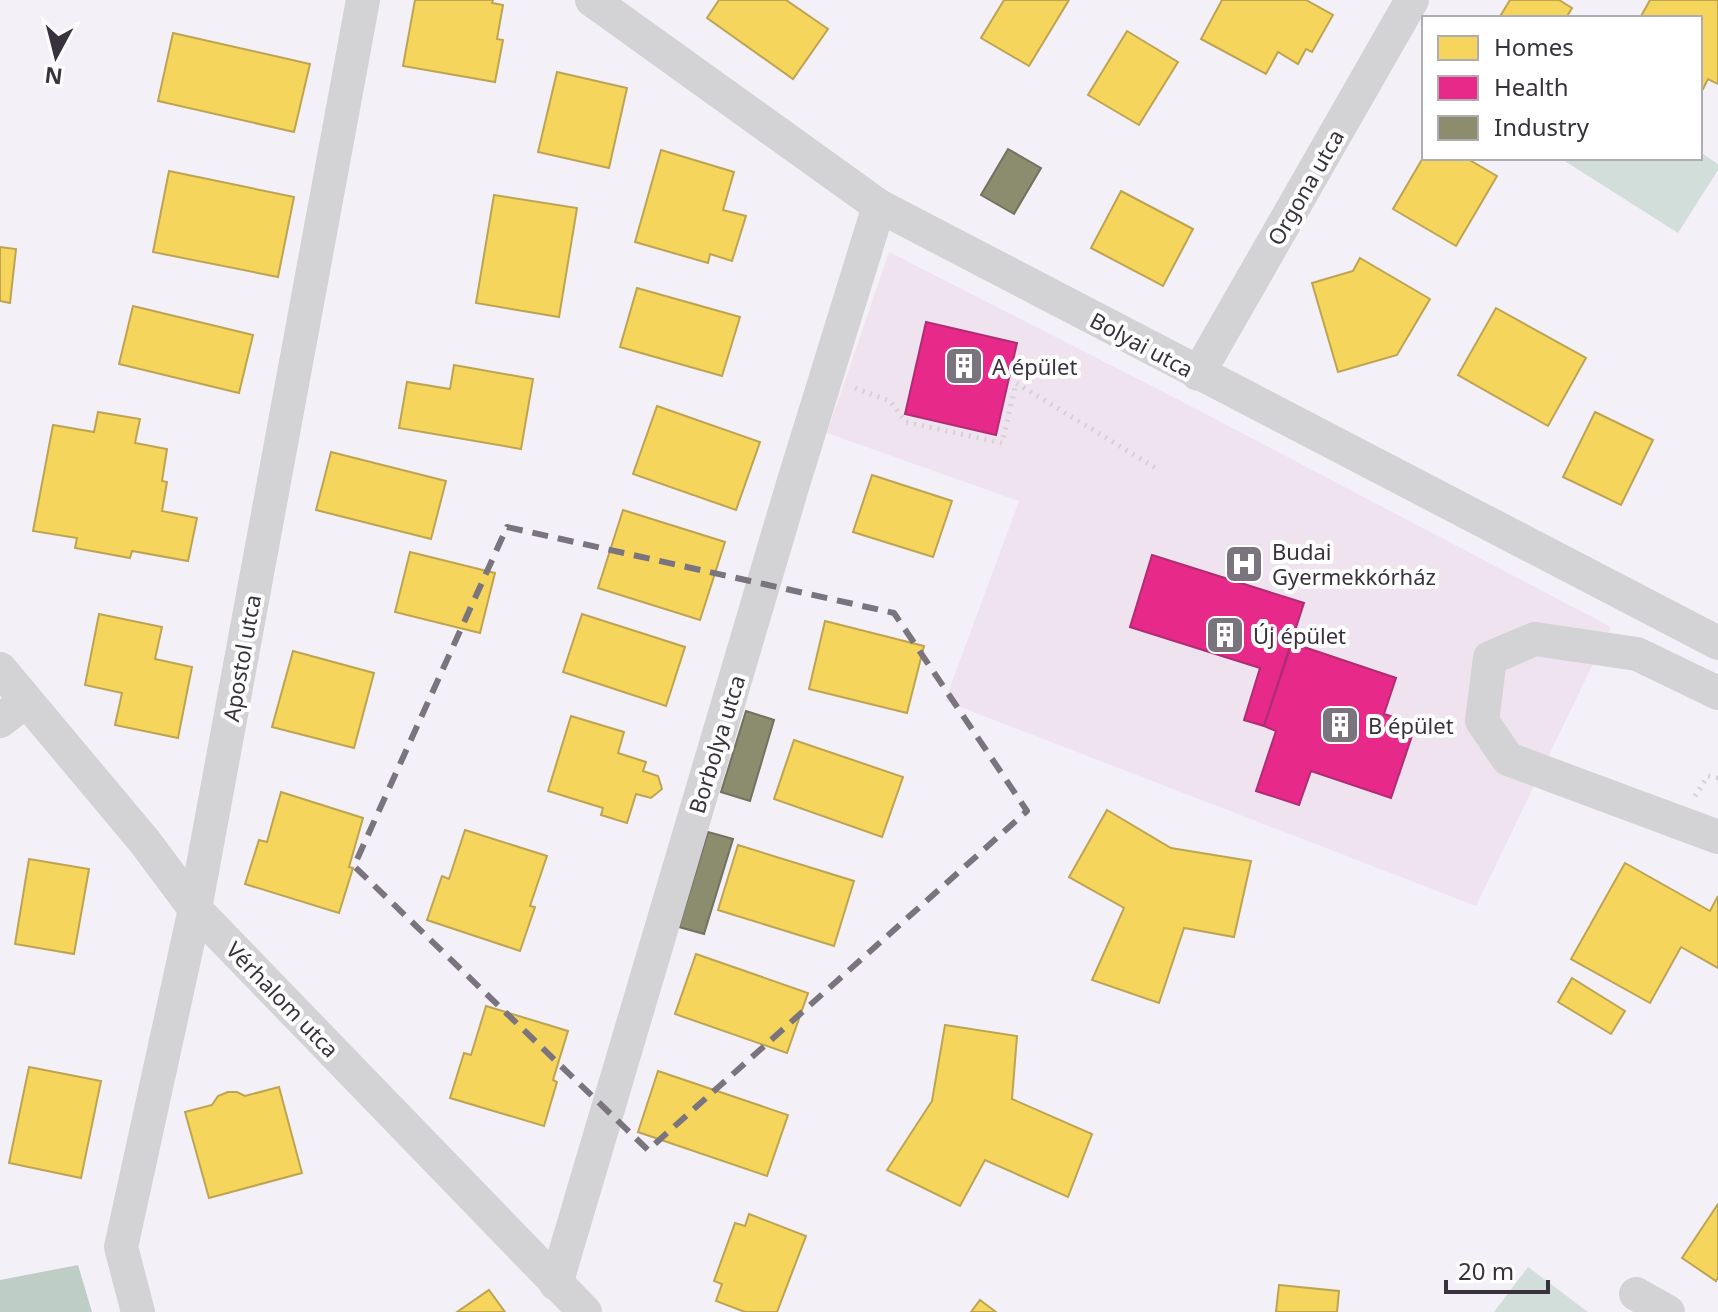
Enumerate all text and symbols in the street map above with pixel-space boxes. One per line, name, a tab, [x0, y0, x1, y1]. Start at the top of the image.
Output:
north arrow	[16, 16, 96, 96]
legend	[1422, 16, 1702, 160]
text: Homes	[1494, 30, 1574, 63]
text: N	[43, 61, 64, 93]
text: Health	[1494, 70, 1568, 103]
text: Industry	[1494, 110, 1590, 143]
street label: Orgona utca	[1260, 124, 1350, 250]
street label: Bolyai utca	[1085, 304, 1199, 384]
building icon: A épület	[943, 345, 985, 387]
place label: A épület	[992, 351, 1077, 381]
place label: Budai Gyermekkórház	[1272, 536, 1436, 591]
hospital icon: Budai Gyermekkórház	[1223, 543, 1265, 585]
street label: Apostol utca	[215, 592, 267, 724]
building icon: Új épület	[1204, 614, 1246, 656]
place label: Új épület	[1253, 620, 1346, 650]
street label: Borbolya utca	[681, 671, 751, 817]
building icon: B épület	[1319, 704, 1361, 746]
place label: B épület	[1368, 710, 1454, 740]
street label: Vérhalom utca	[220, 935, 346, 1063]
scale bar	[1446, 1244, 1548, 1294]
text: 20 m	[1458, 1254, 1514, 1287]

